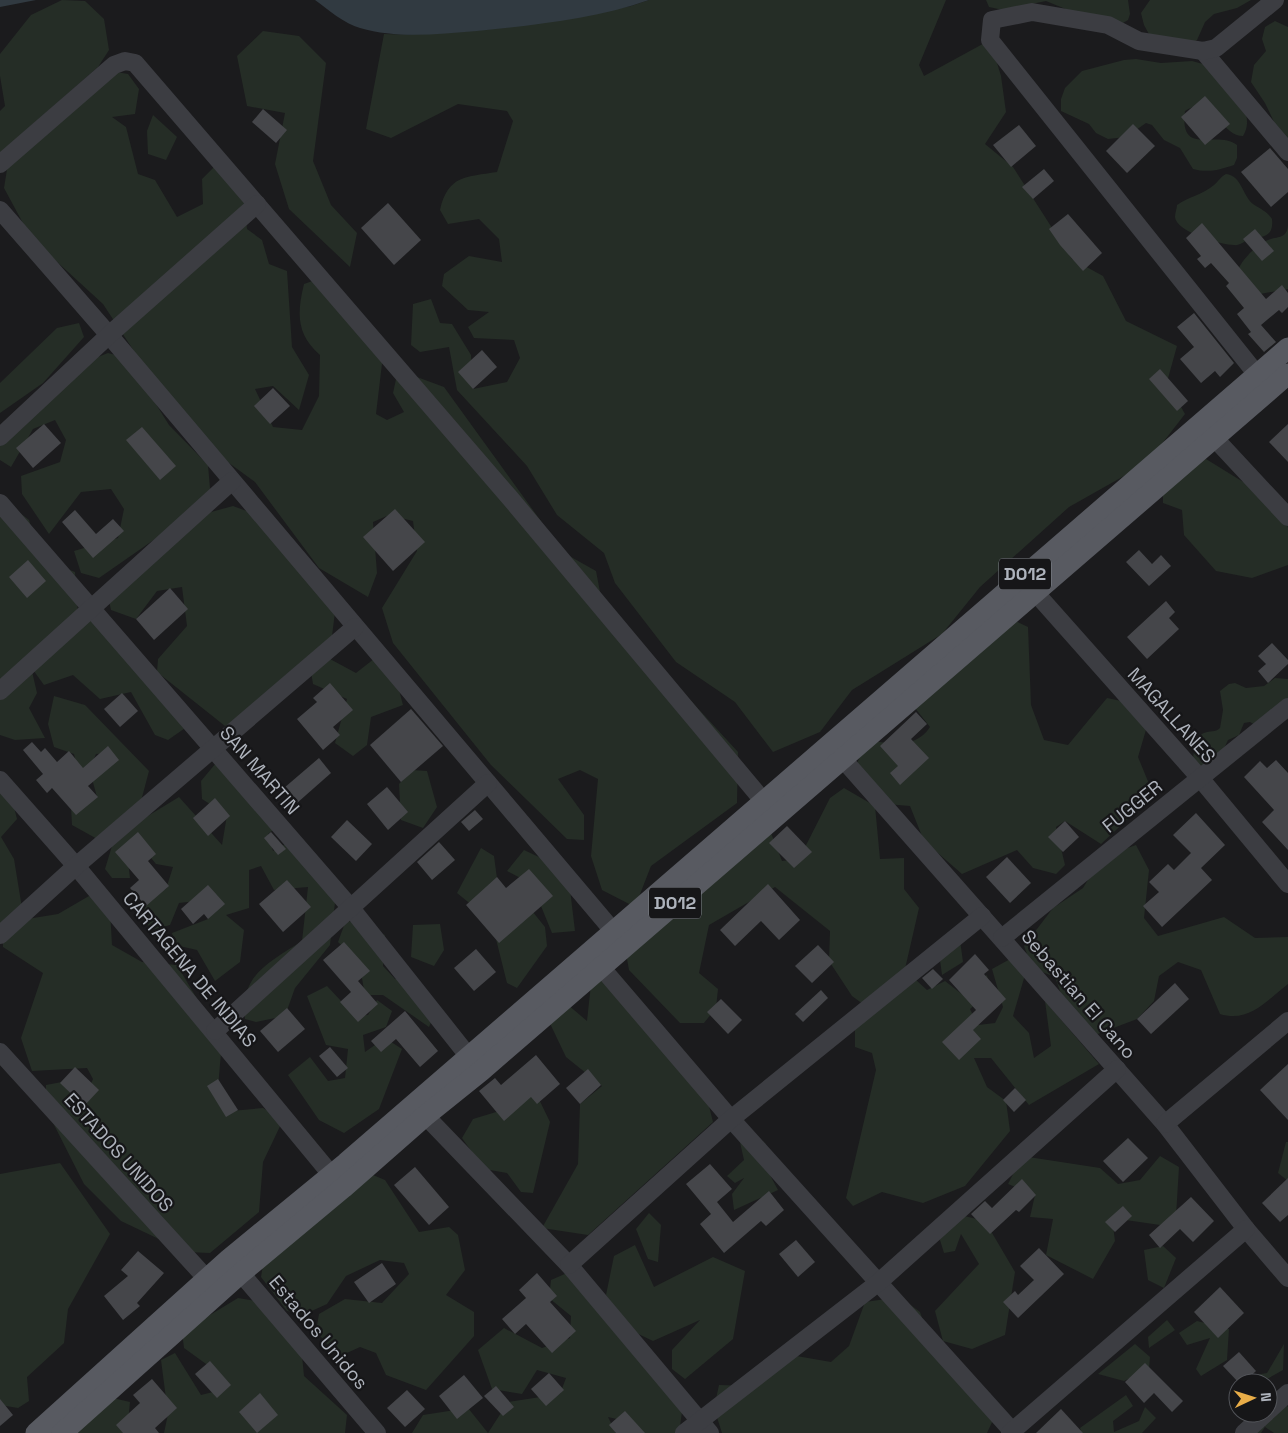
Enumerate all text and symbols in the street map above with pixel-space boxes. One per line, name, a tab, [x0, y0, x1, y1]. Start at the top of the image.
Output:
road number: D012	[999, 558, 1051, 590]
street label: MAGALLANES	[1122, 662, 1221, 768]
street label: SAN MARTIN	[214, 721, 305, 820]
street label: FUGGER	[1097, 774, 1168, 838]
street label: CARTAGENA DE INDIAS	[117, 886, 262, 1052]
road number: D012	[649, 888, 701, 918]
street label: Sebastian El Cano	[1016, 924, 1142, 1064]
street label: ESTADOS UNIDOS	[58, 1087, 179, 1217]
street label: Estados Unidos	[264, 1270, 374, 1395]
north arrow	[1228, 1373, 1278, 1423]
text: N	[1257, 1392, 1275, 1402]

